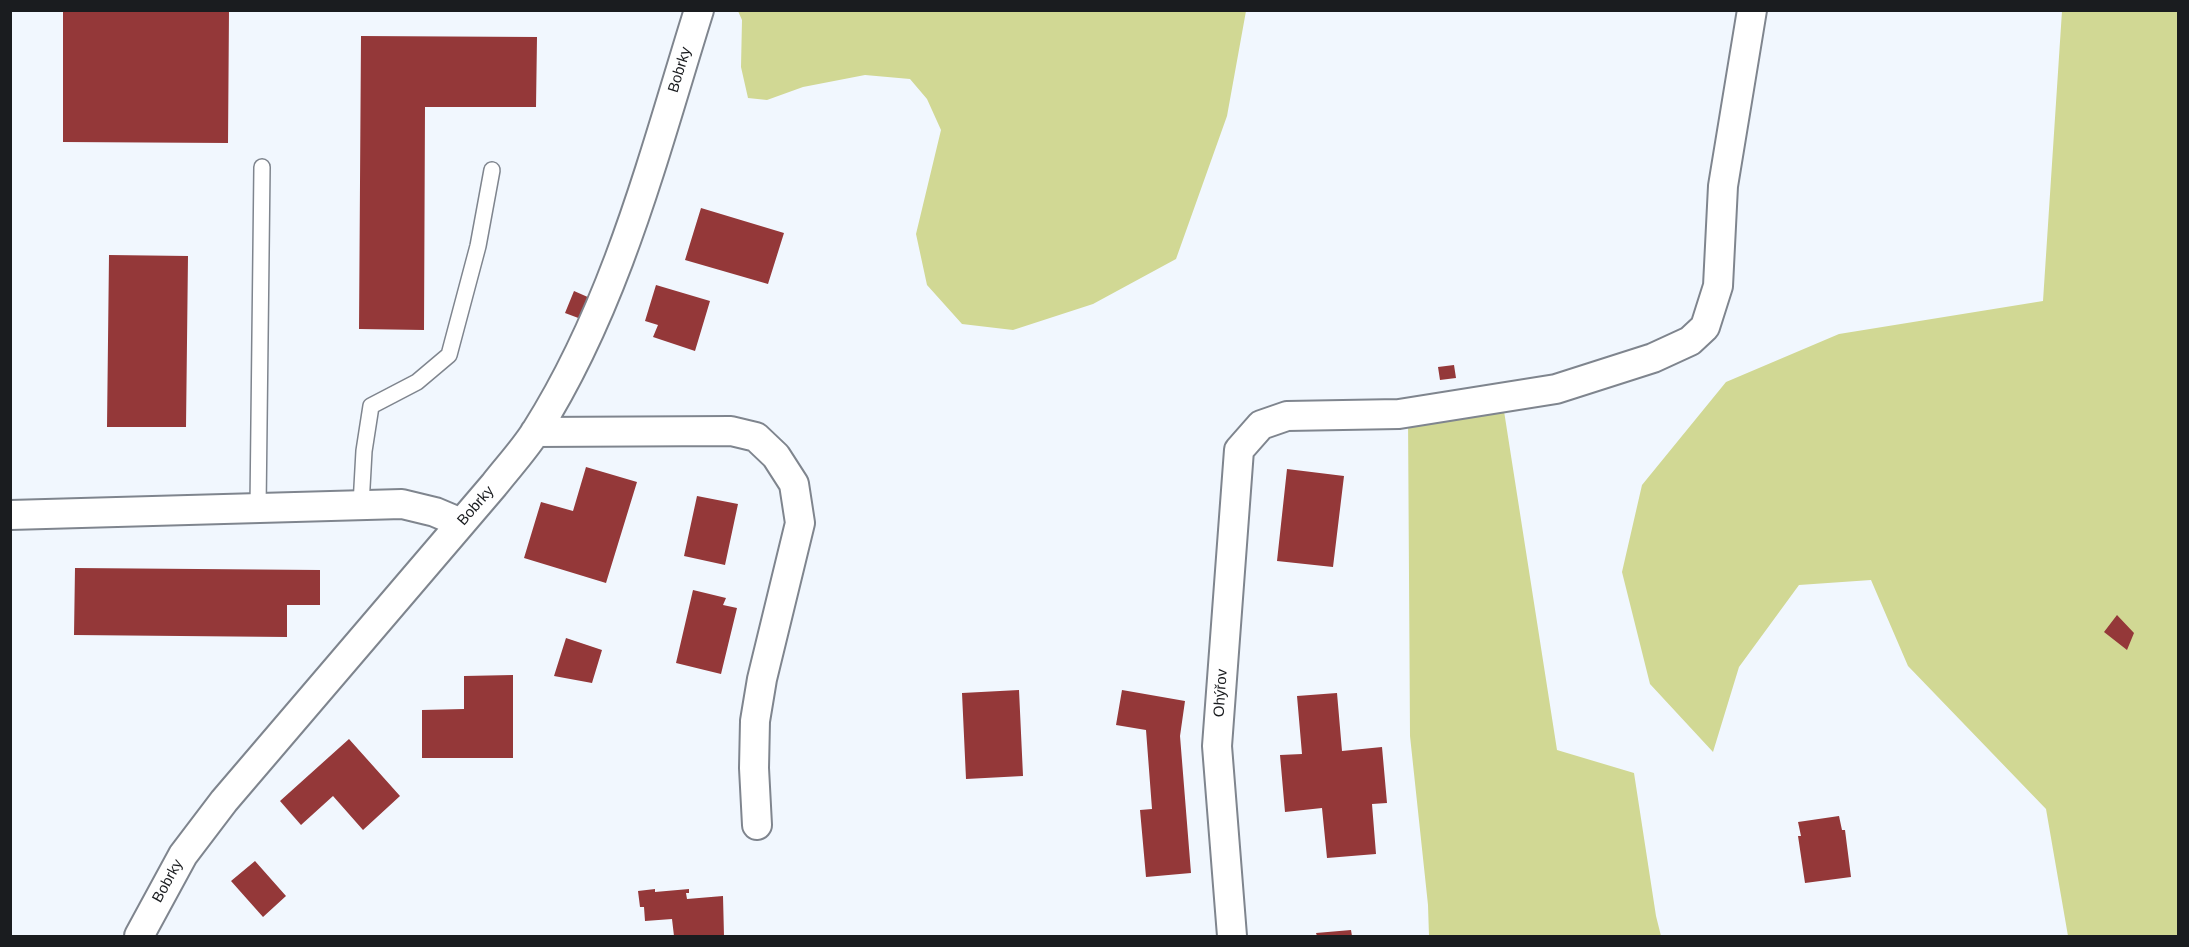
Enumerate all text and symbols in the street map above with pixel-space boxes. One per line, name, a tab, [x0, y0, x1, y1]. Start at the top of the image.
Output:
street label: Bobrky	[665, 45, 695, 95]
street label: Bobrky	[454, 482, 498, 530]
street label: Ohýřov	[1210, 668, 1232, 718]
street label: Bobrky	[149, 856, 187, 906]

